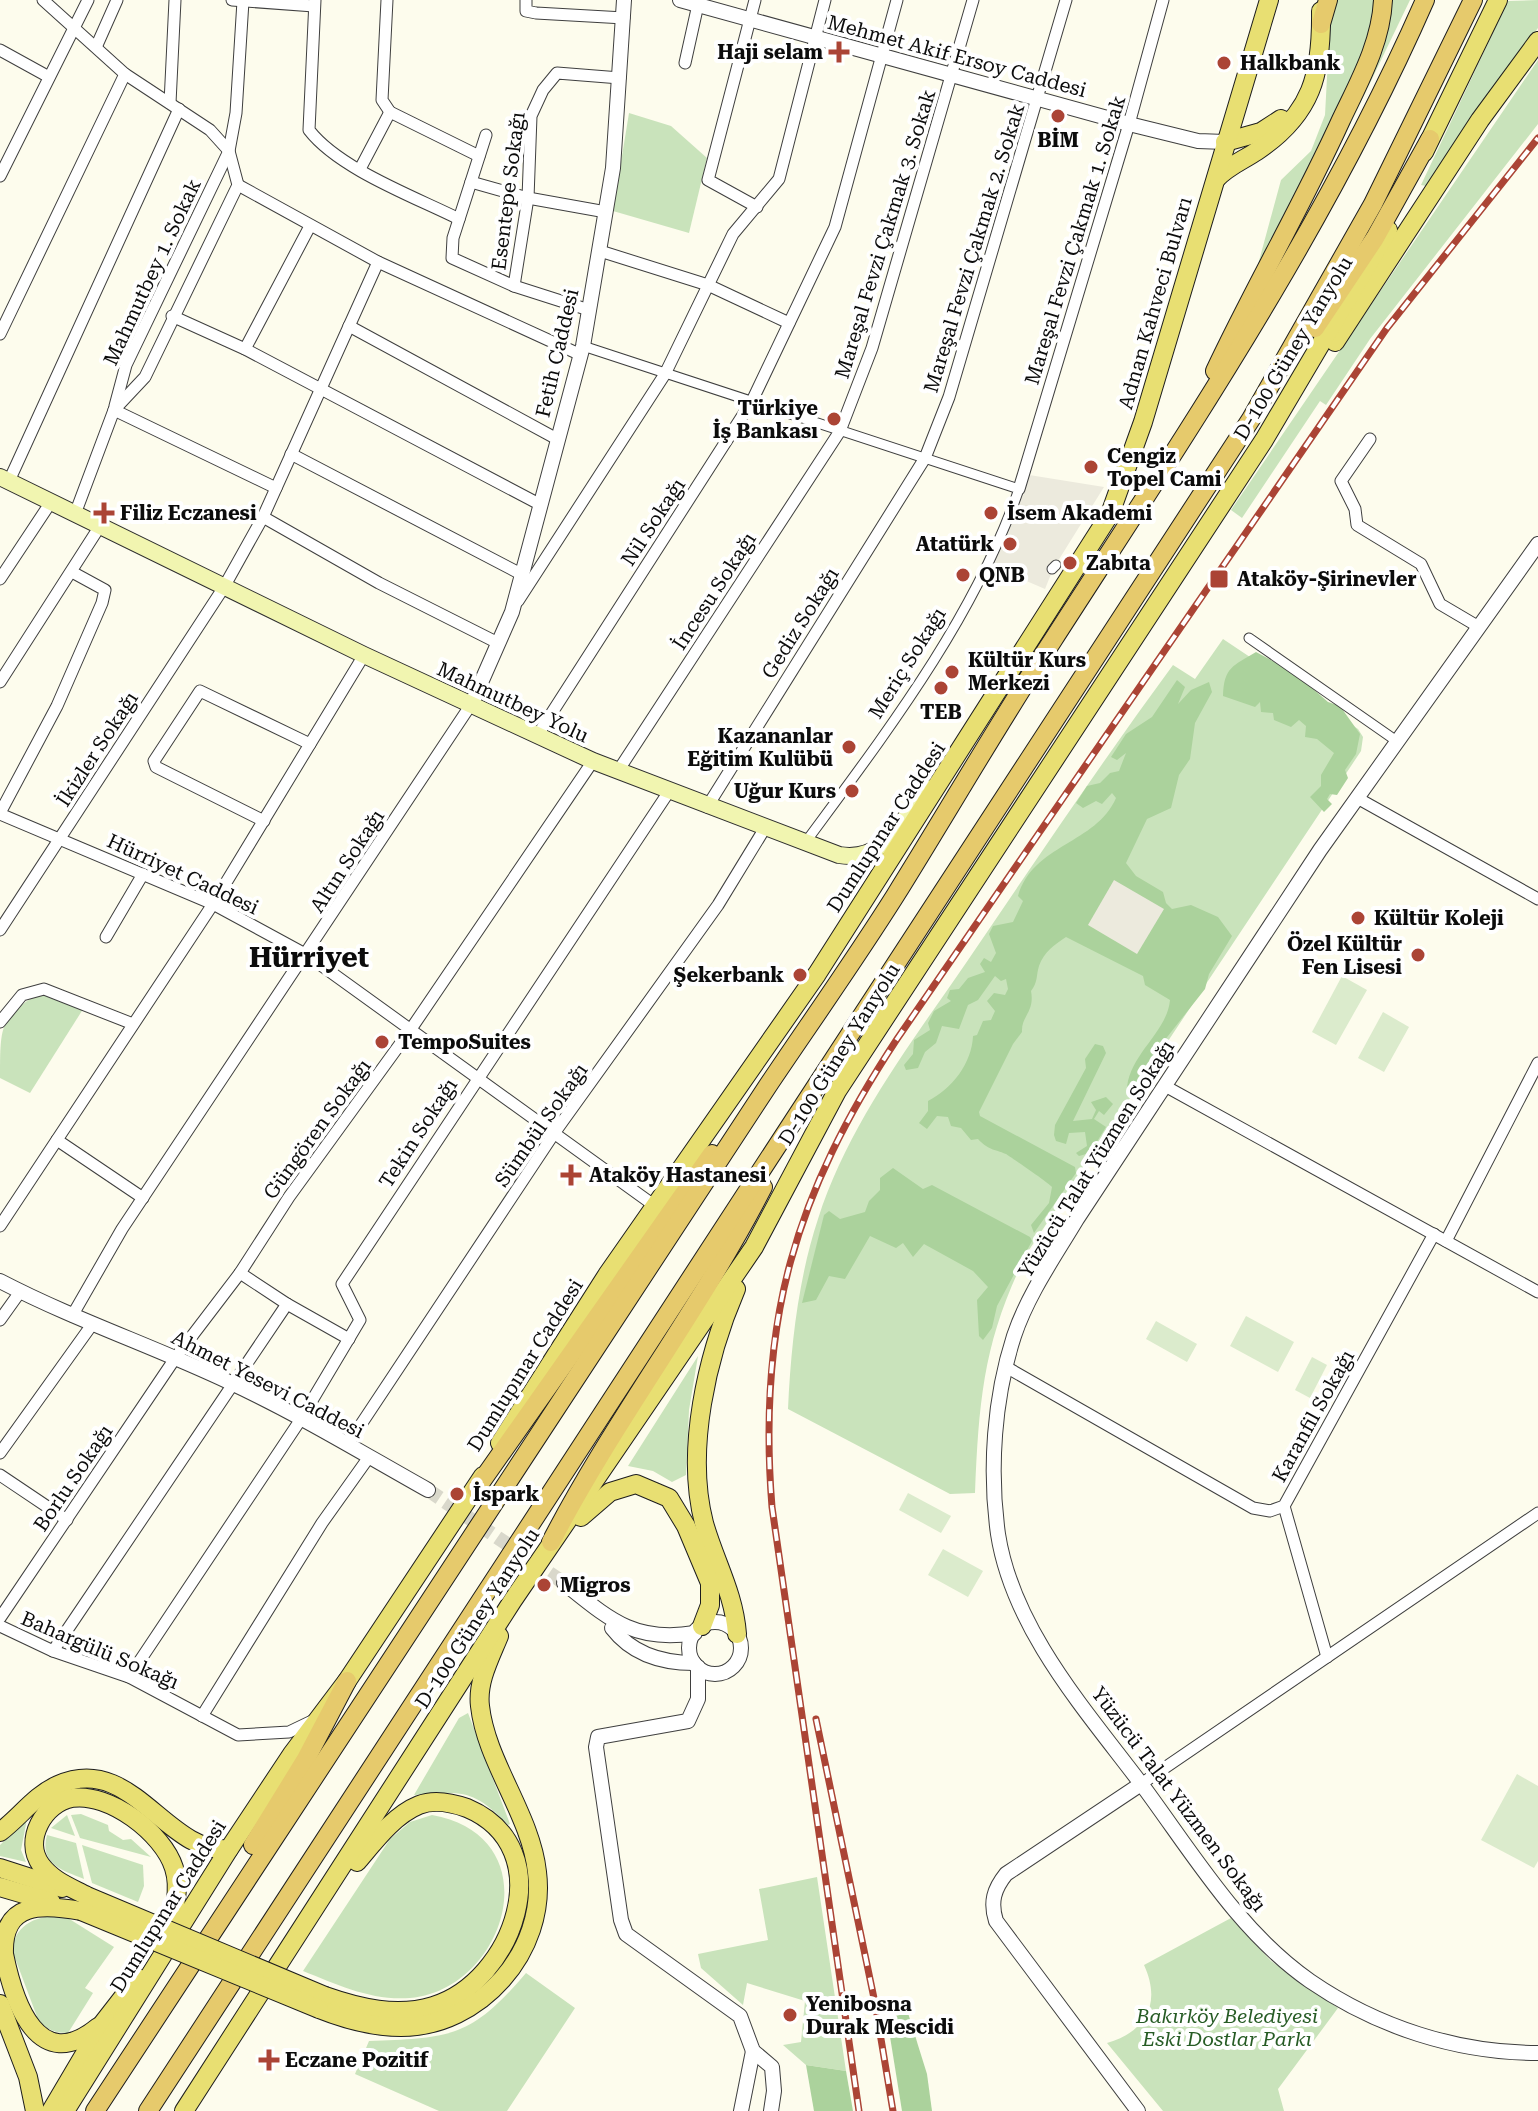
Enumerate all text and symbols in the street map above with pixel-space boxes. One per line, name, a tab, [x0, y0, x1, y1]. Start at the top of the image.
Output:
street label: Mehmet Akif Ersoy Caddesi	[825, 10, 1089, 102]
place label: Haji selam	[717, 40, 823, 64]
marker: Haji selam	[830, 43, 848, 61]
place label: Halkbank	[1240, 51, 1341, 75]
marker: Halkbank	[1215, 54, 1233, 72]
street label: Mareşal Fevzi Çakmak 3. Sokak	[830, 86, 941, 381]
street label: Mareşal Fevzi Çakmak 1. Sokak	[1020, 92, 1131, 387]
street label: Mareşal Fevzi Çakmak 2. Sokak	[919, 100, 1030, 395]
marker: BİM	[1049, 107, 1067, 125]
street label: Esentepe Sokağı	[486, 110, 530, 272]
place label: BİM	[1037, 127, 1079, 152]
street label: Mahmutbey 1. Sokak	[98, 175, 206, 369]
street label: Adnan Kahveci Bulvarı	[1113, 194, 1197, 412]
street label: D-100 Güney Yanyolu	[1229, 251, 1358, 444]
street label: Fetih Caddesi	[531, 286, 583, 420]
place label: Türkiye İş Bankası	[713, 396, 818, 443]
marker: Türkiye İş Bankası	[825, 410, 843, 428]
place label: Cengiz Topel Cami	[1107, 444, 1222, 491]
marker: Cengiz Topel Cami	[1082, 458, 1100, 476]
street label: Nil Sokağı	[616, 474, 690, 570]
place label: İsem Akademi	[1007, 500, 1153, 525]
place label: Filiz Eczanesi	[120, 501, 257, 525]
marker: Filiz Eczanesi	[95, 504, 113, 522]
marker: İsem Akademi	[982, 504, 1000, 522]
street label: İncesu Sokağı	[667, 528, 761, 654]
place label: Atatürk	[916, 532, 994, 556]
marker: Atatürk	[1001, 535, 1019, 553]
place label: Zabıta	[1086, 551, 1151, 575]
marker: Zabıta	[1061, 554, 1079, 572]
street label: Gediz Sokağı	[756, 563, 844, 683]
place label: QNB	[979, 563, 1025, 587]
marker: QNB	[954, 566, 972, 584]
place label: Ataköy-Şirinevler	[1237, 567, 1417, 591]
marker: Ataköy-Şirinevler	[1208, 568, 1230, 590]
street label: Meriç Sokağı	[863, 603, 951, 723]
place label: Kültür Kurs Merkezi	[968, 648, 1086, 695]
street label: Mahmutbey Yolu	[433, 656, 593, 748]
marker: Kültür Kurs Merkezi	[943, 663, 961, 681]
marker: TEB	[932, 679, 950, 697]
street label: İkizler Sokağı	[51, 687, 143, 811]
place label: TEB	[920, 700, 962, 724]
place label: Kazananlar Eğitim Kulübü	[687, 724, 833, 771]
street label: Dumlupınar Caddesi	[822, 737, 950, 917]
marker: Kazananlar Eğitim Kulübü	[840, 738, 858, 756]
place label: Uğur Kurs	[734, 779, 836, 803]
marker: Uğur Kurs	[843, 782, 861, 800]
street label: Altın Sokağı	[305, 805, 389, 917]
street label: Hürriyet Caddesi	[103, 828, 263, 920]
place label: Kültür Koleji	[1374, 906, 1504, 930]
marker: Kültür Koleji	[1349, 909, 1367, 927]
place label: Özel Kültür Fen Lisesi	[1287, 931, 1402, 979]
district label: Hürriyet	[249, 941, 369, 974]
marker: Özel Kültür Fen Lisesi	[1409, 946, 1427, 964]
street label: D-100 Güney Yanyolu	[773, 958, 905, 1149]
place label: Şekerbank	[673, 963, 784, 987]
marker: Şekerbank	[791, 966, 809, 984]
place label: TempoSuites	[398, 1030, 531, 1054]
marker: TempoSuites	[373, 1033, 391, 1051]
street label: Yüzücü Talat Yüzmen Sokağı	[1013, 1036, 1179, 1282]
street label: Güngören Sokağı	[258, 1054, 376, 1204]
street label: Sümbül Sokağı	[490, 1059, 592, 1191]
street label: Tekin Sokağı	[374, 1074, 462, 1192]
place label: Ataköy Hastanesi	[589, 1163, 767, 1187]
marker: Ataköy Hastanesi	[560, 1164, 582, 1186]
street label: Dumlupınar Caddesi	[462, 1274, 588, 1456]
street label: Ahmet Yesevi Caddesi	[168, 1325, 368, 1443]
street label: Karanfil Sokağı	[1267, 1346, 1359, 1486]
street label: Borlu Sokağı	[29, 1420, 117, 1536]
place label: İspark	[473, 1481, 539, 1506]
marker: İspark	[448, 1485, 466, 1503]
street label: D-100 Güney Yanyolu	[410, 1523, 545, 1713]
place label: Migros	[560, 1573, 631, 1597]
marker: Migros	[535, 1576, 553, 1594]
street label: Bahargülü Sokağı	[18, 1606, 182, 1694]
street label: Yüzücü Talat Yüzmen Sokağı	[1087, 1682, 1271, 1916]
street label: Dumlupınar Caddesi	[105, 1815, 231, 1997]
place label: Yenibosna Durak Mescidi	[806, 1992, 954, 2039]
park label: Bakırköy Belediyesi Eski Dostlar Parkı	[1135, 2004, 1318, 2051]
marker: Yenibosna Durak Mescidi	[781, 2006, 799, 2024]
place label: Eczane Pozitif	[285, 2048, 429, 2072]
marker: Eczane Pozitif	[260, 2051, 278, 2069]

